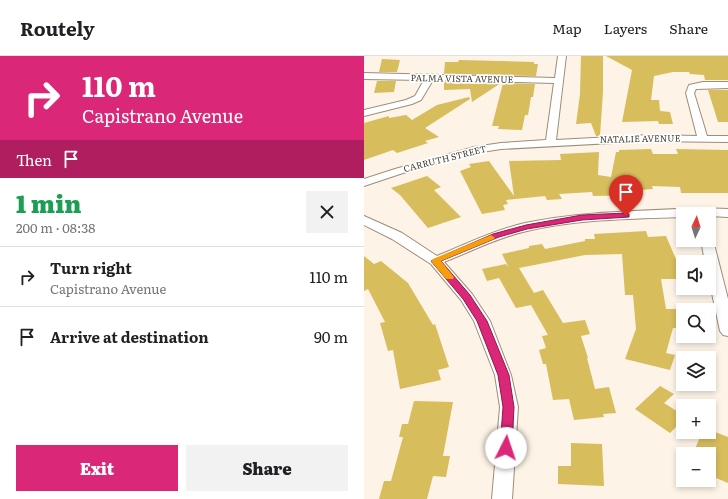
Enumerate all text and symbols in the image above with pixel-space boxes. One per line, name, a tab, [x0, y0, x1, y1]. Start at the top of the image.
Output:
text: Routely	[20, 14, 95, 42]
text: Map	[552, 18, 582, 38]
text: Layers	[604, 18, 647, 38]
text: Share	[669, 18, 708, 38]
text: 110 m	[82, 64, 156, 106]
street label: PALMA VISTA AVENUE	[411, 70, 514, 86]
icon: right	[16, 72, 68, 124]
text: Capistrano Avenue	[82, 102, 243, 129]
street label: NATALIE AVENUE	[600, 130, 681, 146]
street label: CARRUTH STREET	[402, 141, 488, 175]
text: Then	[16, 148, 52, 171]
icon: arrive	[60, 148, 82, 170]
pin	[609, 175, 643, 216]
icon: arrive	[615, 181, 637, 203]
text: 1 min	[16, 185, 81, 220]
button: close	[306, 191, 348, 233]
north arrow	[676, 207, 716, 247]
map controls	[676, 207, 716, 487]
text: 200 m · 08:38	[16, 218, 95, 237]
button: sound	[676, 255, 716, 295]
text: Turn right	[50, 256, 132, 279]
text: 110 m	[310, 265, 348, 288]
icon: right	[16, 266, 38, 288]
text: Capistrano Avenue	[50, 279, 166, 298]
button: search	[676, 303, 716, 343]
text: Arrive at destination	[50, 325, 209, 348]
text: 90 m	[314, 325, 348, 348]
icon: arrive	[16, 326, 38, 348]
button: layers	[676, 351, 716, 391]
button: +	[676, 399, 716, 439]
position arrow	[485, 427, 527, 469]
button: Exit	[16, 445, 178, 491]
button: Share	[186, 445, 348, 491]
button: −	[676, 447, 716, 487]

